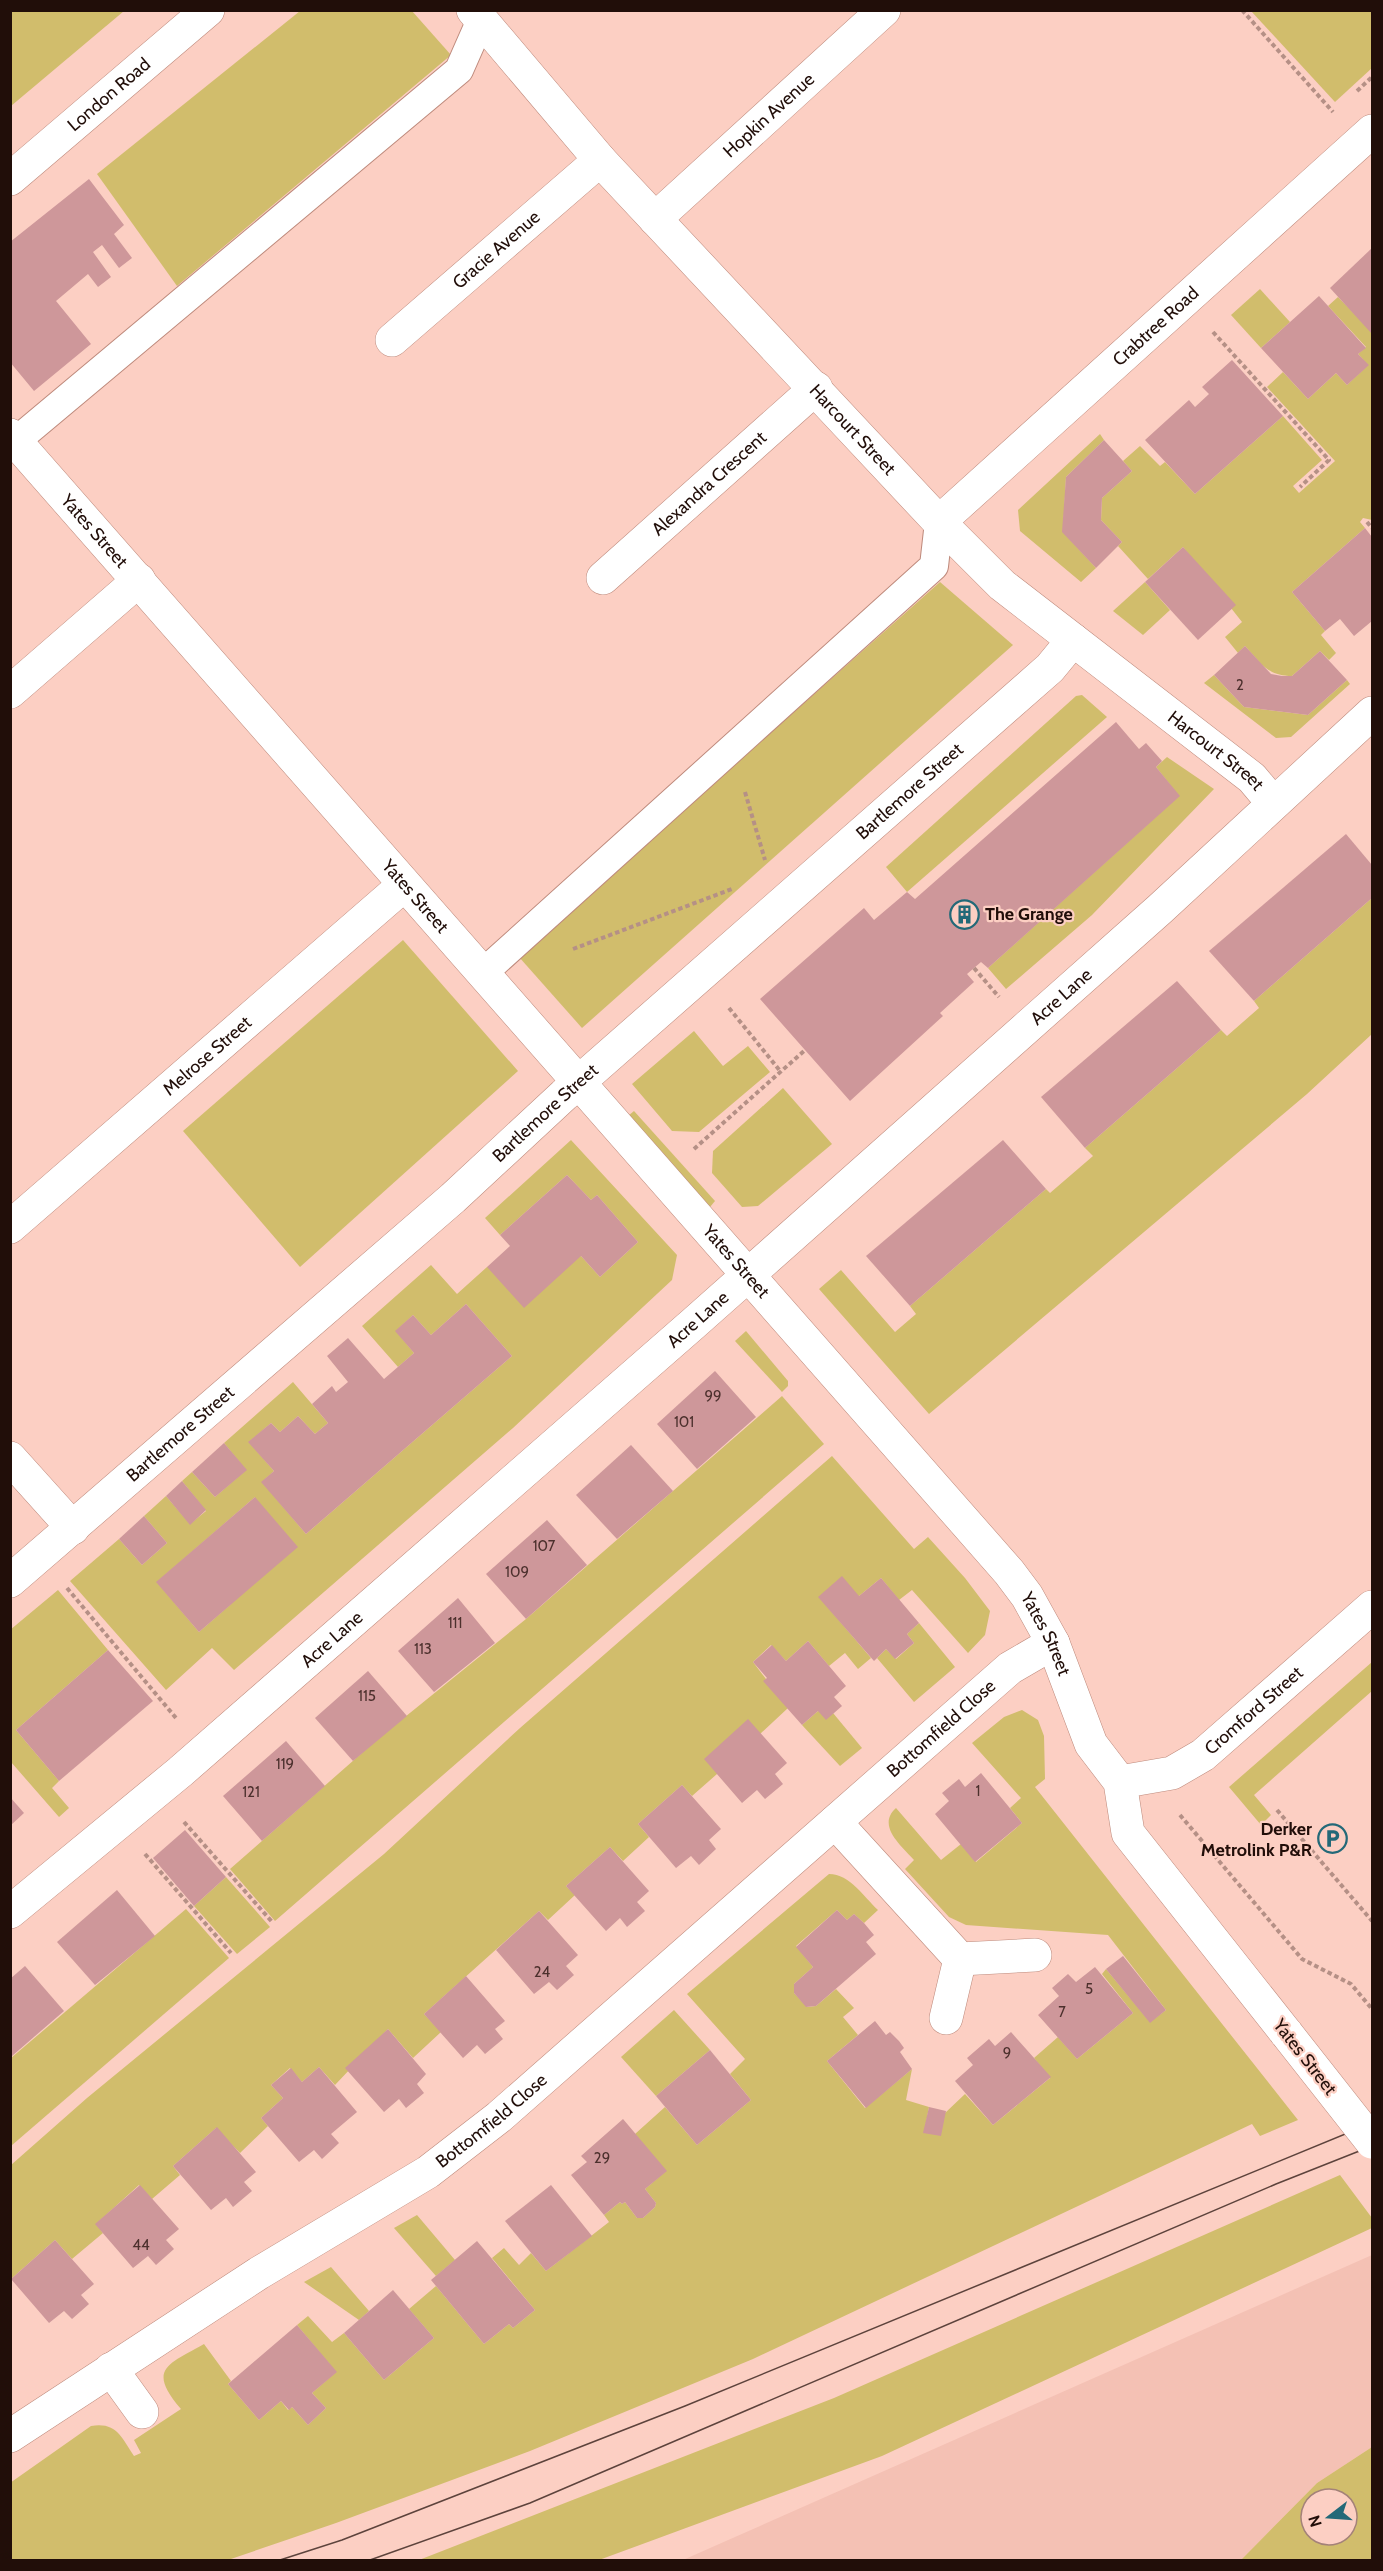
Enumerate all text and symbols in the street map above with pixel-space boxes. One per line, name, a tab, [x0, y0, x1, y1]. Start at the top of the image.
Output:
street label: London Road	[63, 53, 155, 136]
street label: Hopkin Avenue	[719, 68, 819, 162]
street label: Gracie Avenue	[448, 206, 545, 294]
street label: Crabtree Road	[1108, 282, 1203, 371]
street label: Harcourt Street	[805, 380, 900, 480]
street label: Alexandra Crescent	[647, 427, 771, 540]
street label: Yates Street	[56, 489, 133, 572]
house number: 2	[1236, 676, 1244, 694]
street label: Harcourt Street	[1163, 706, 1269, 795]
street label: Bartlemore Street	[851, 738, 968, 844]
street label: Yates Street	[376, 854, 453, 938]
building icon: The Grange	[948, 898, 980, 930]
place label: The Grange	[985, 903, 1073, 925]
street label: Acre Lane	[1026, 964, 1097, 1030]
street label: Melrose Street	[158, 1011, 256, 1100]
street label: Bartlemore Street	[488, 1059, 603, 1167]
street label: Yates Street	[697, 1219, 774, 1303]
street label: Acre Lane	[663, 1286, 733, 1352]
street label: Bartlemore Street	[122, 1381, 239, 1486]
house number: 99	[704, 1387, 722, 1405]
house number: 101	[674, 1413, 694, 1431]
house number: 107	[533, 1537, 556, 1555]
house number: 109	[505, 1563, 529, 1581]
street label: Yates Street	[1016, 1587, 1075, 1679]
street label: Acre Lane	[297, 1606, 367, 1672]
house number: 111	[448, 1614, 462, 1632]
house number: 113	[414, 1640, 432, 1658]
street label: Cromford Street	[1200, 1662, 1307, 1760]
street label: Bottomfield Close	[882, 1675, 1000, 1782]
house number: 115	[358, 1687, 376, 1705]
house number: 119	[276, 1755, 294, 1773]
house number: 1	[976, 1782, 980, 1800]
house number: 121	[242, 1783, 260, 1801]
place label: Derker Metrolink P&R	[1201, 1818, 1313, 1861]
parking icon: Derker Metrolink P&R	[1317, 1823, 1349, 1855]
house number: 24	[534, 1963, 551, 1981]
house number: 5	[1085, 1980, 1093, 1998]
house number: 7	[1058, 2003, 1066, 2021]
street label: Yates Street	[1268, 2014, 1342, 2099]
house number: 9	[1003, 2044, 1011, 2062]
street label: Bottomfield Close	[431, 2069, 552, 2173]
house number: 29	[594, 2149, 610, 2167]
house number: 44	[132, 2236, 150, 2254]
north arrow	[1299, 2487, 1359, 2547]
text: N	[1304, 2513, 1326, 2529]

